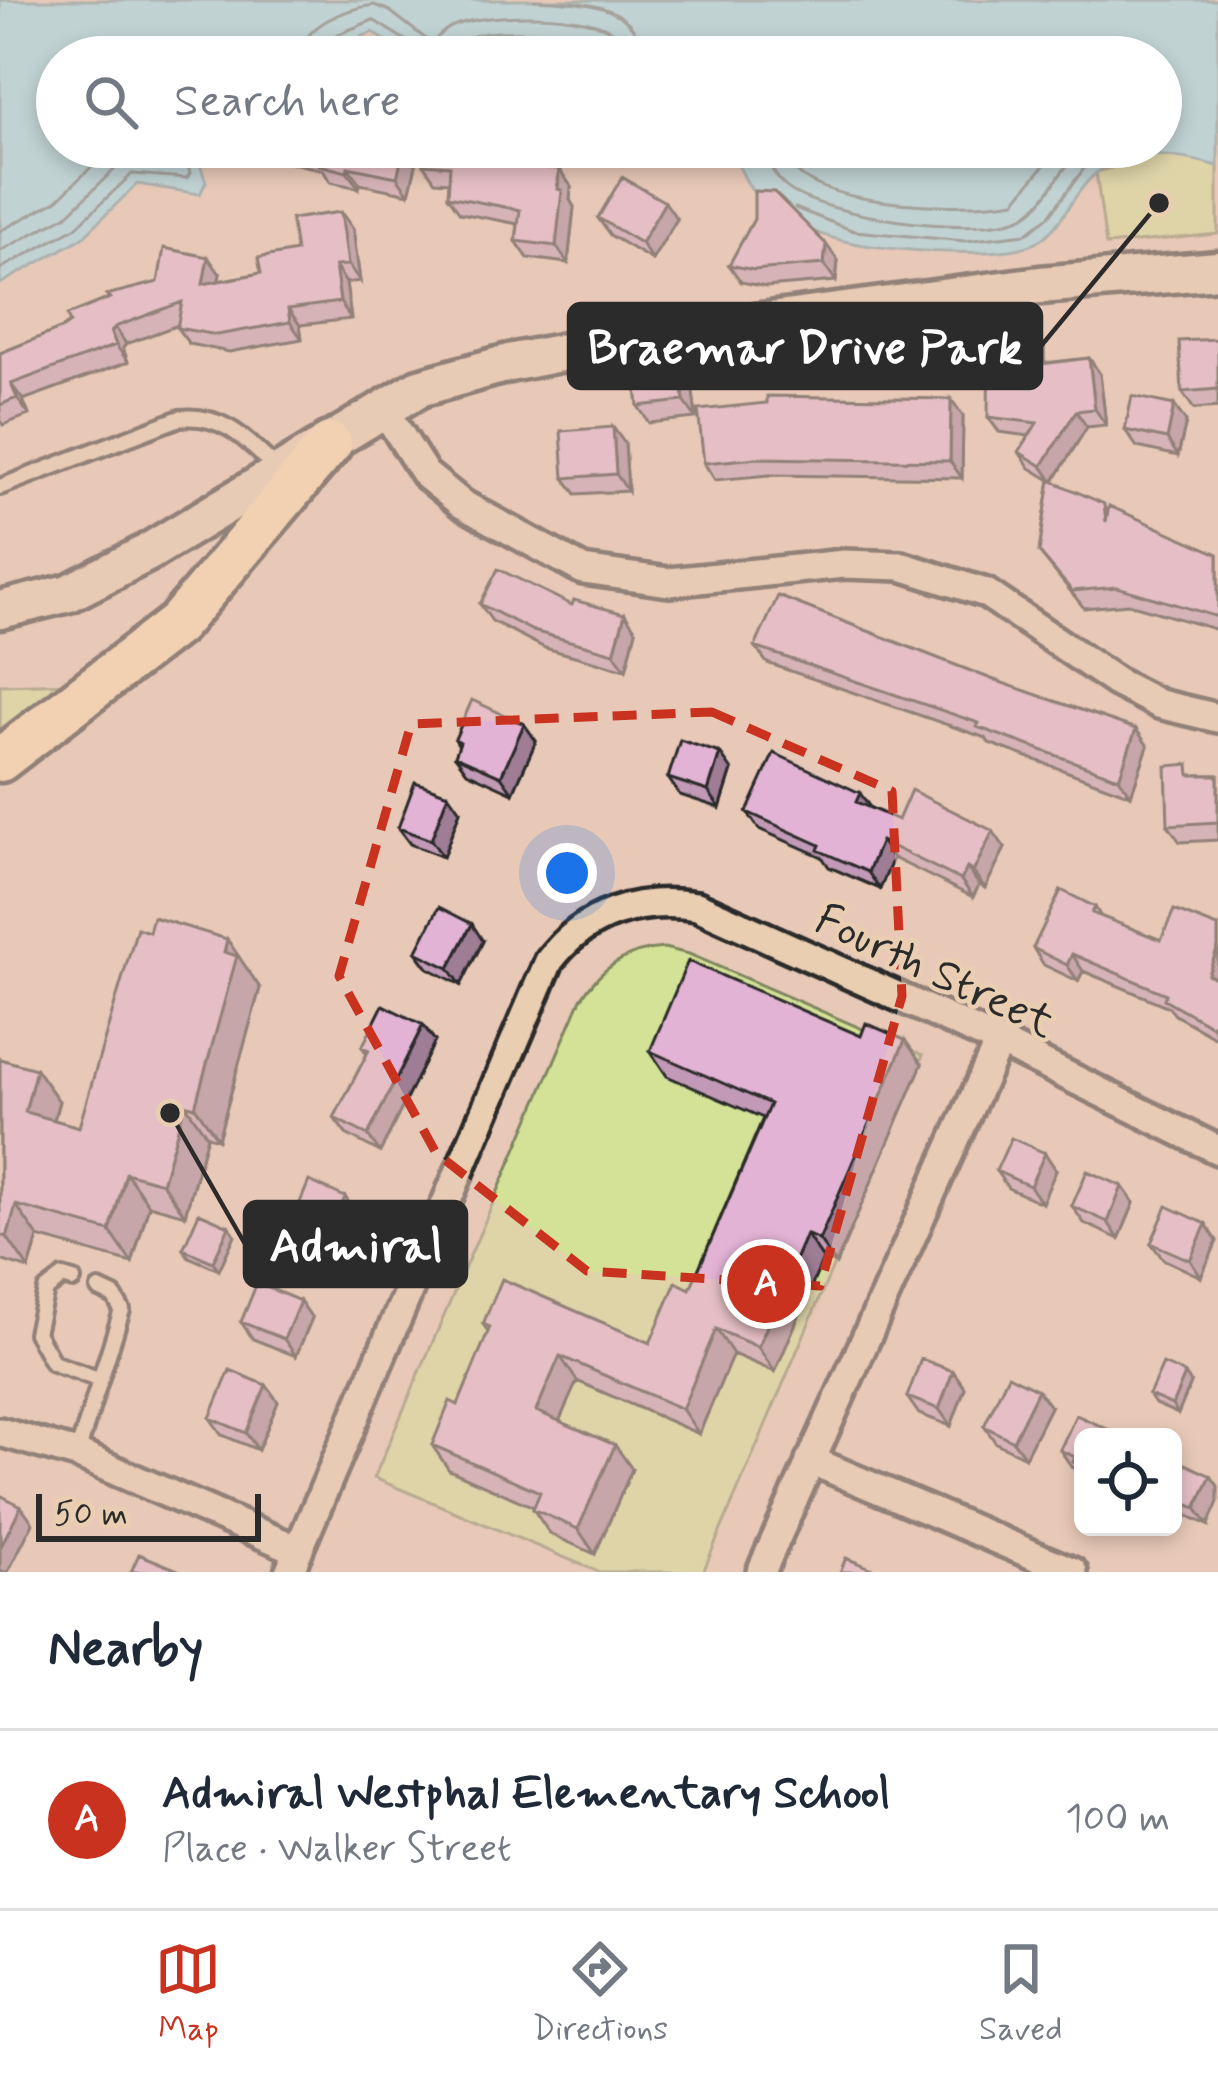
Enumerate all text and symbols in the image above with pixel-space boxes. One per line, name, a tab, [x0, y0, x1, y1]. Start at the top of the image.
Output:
search box	[36, 36, 1182, 168]
icon: search	[78, 69, 144, 135]
text: Search here	[174, 73, 401, 132]
callout: Braemar Drive Park	[569, 304, 1041, 388]
text: Braemar Drive Park	[588, 318, 1022, 381]
your location	[537, 843, 597, 903]
street label: Fourth Street	[805, 891, 1064, 1053]
callout: Admiral	[245, 1202, 466, 1286]
text: Admiral	[269, 1216, 443, 1279]
pin: A	[727, 1239, 805, 1329]
map controls	[1074, 1428, 1182, 1536]
button: locate	[1074, 1428, 1182, 1536]
scale bar	[36, 1488, 261, 1541]
text: 50 m	[54, 1493, 128, 1537]
text: Nearby	[48, 1617, 203, 1683]
text: Admiral Westphal Elementary School	[162, 1765, 890, 1824]
text: A	[74, 1794, 100, 1845]
text: 100 m	[1065, 1794, 1170, 1845]
text: Place · Walker Street	[162, 1824, 512, 1875]
tab: Map	[155, 1936, 221, 2052]
tab: Directions	[532, 1936, 668, 2052]
tab: Saved	[979, 1936, 1063, 2052]

